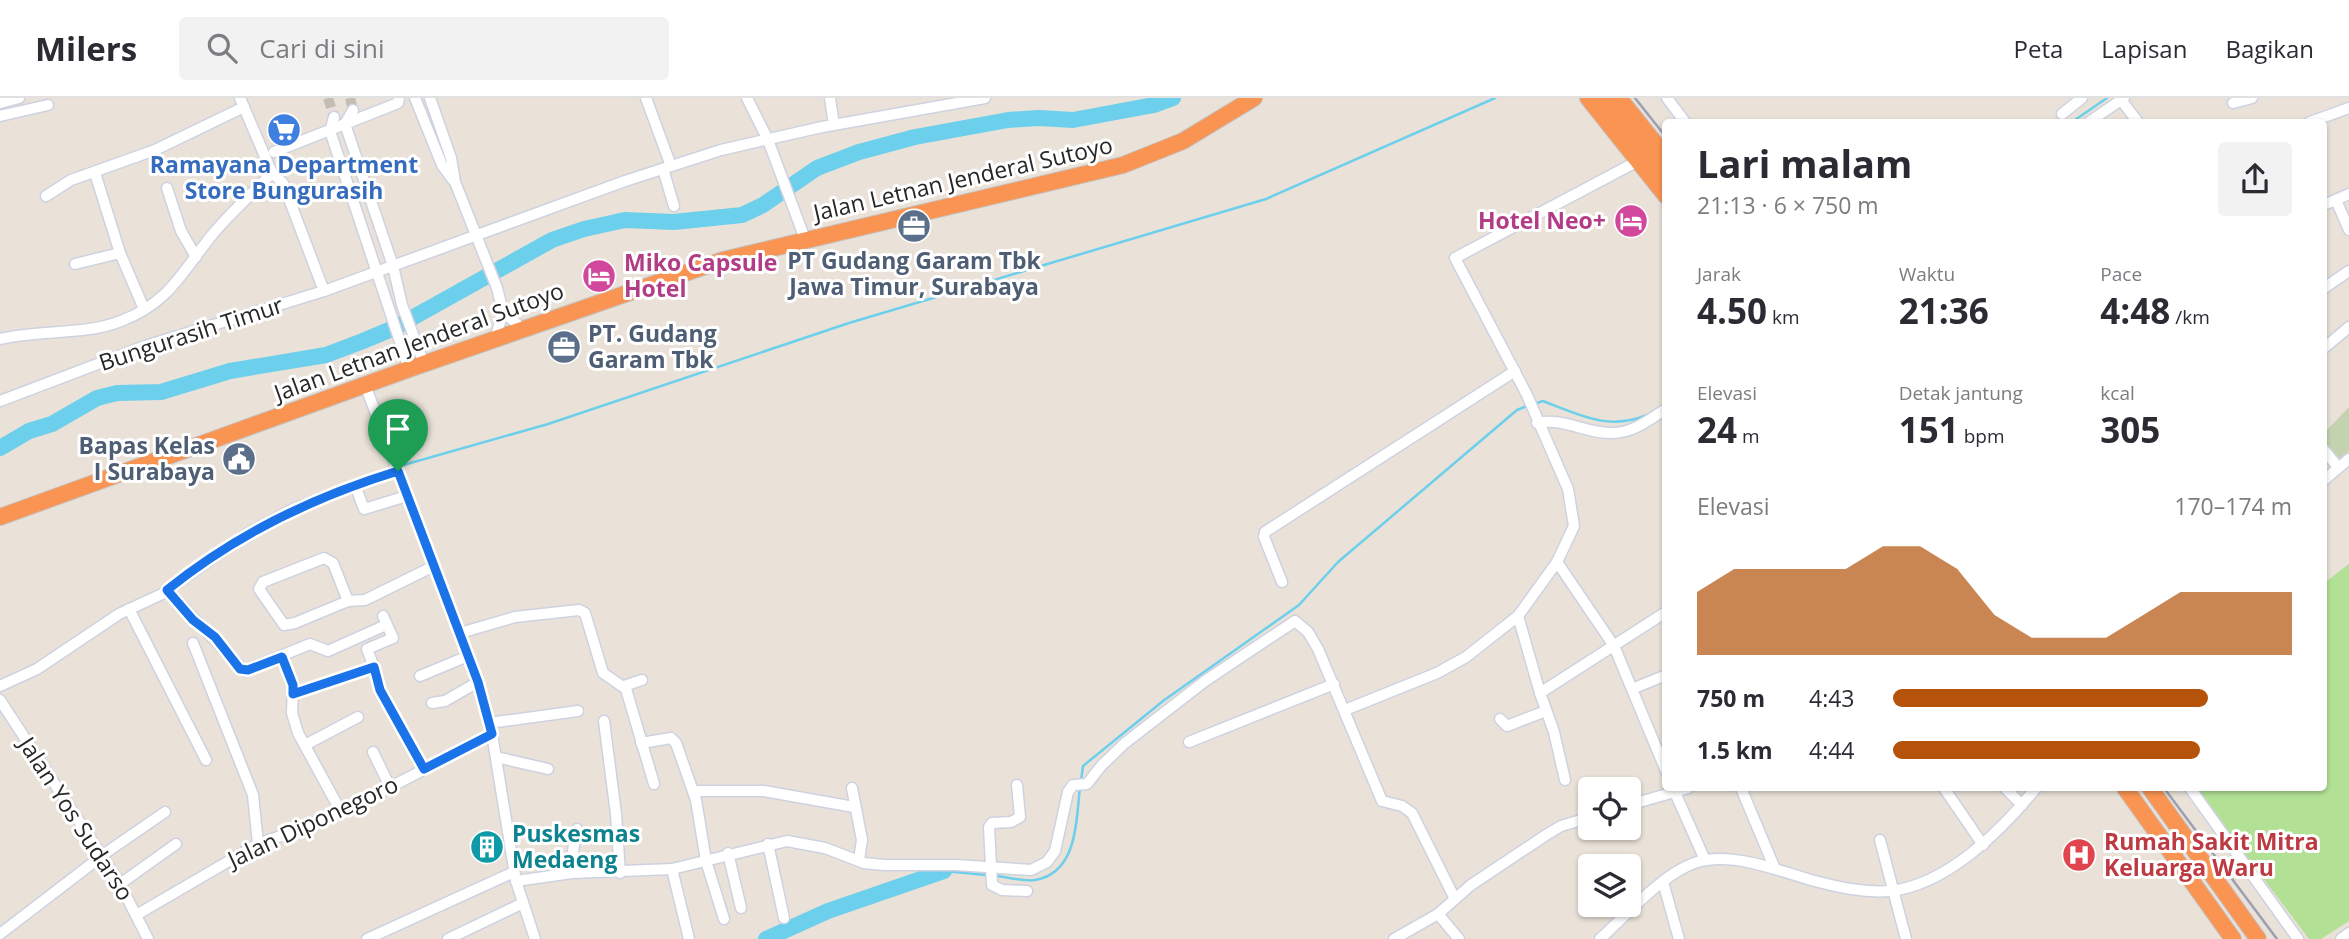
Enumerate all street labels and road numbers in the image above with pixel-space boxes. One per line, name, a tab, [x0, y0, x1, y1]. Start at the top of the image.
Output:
street label: Jalan Letnan Jenderal Sutoyo	[808, 128, 1115, 228]
street label: Jalan Letnan Jenderal Sutoyo	[268, 274, 568, 409]
street label: Bungurasih Timur	[94, 288, 287, 378]
street label: Jalan Yos Sudarso	[11, 729, 142, 906]
street label: Jalan Diponegoro	[220, 768, 403, 875]

